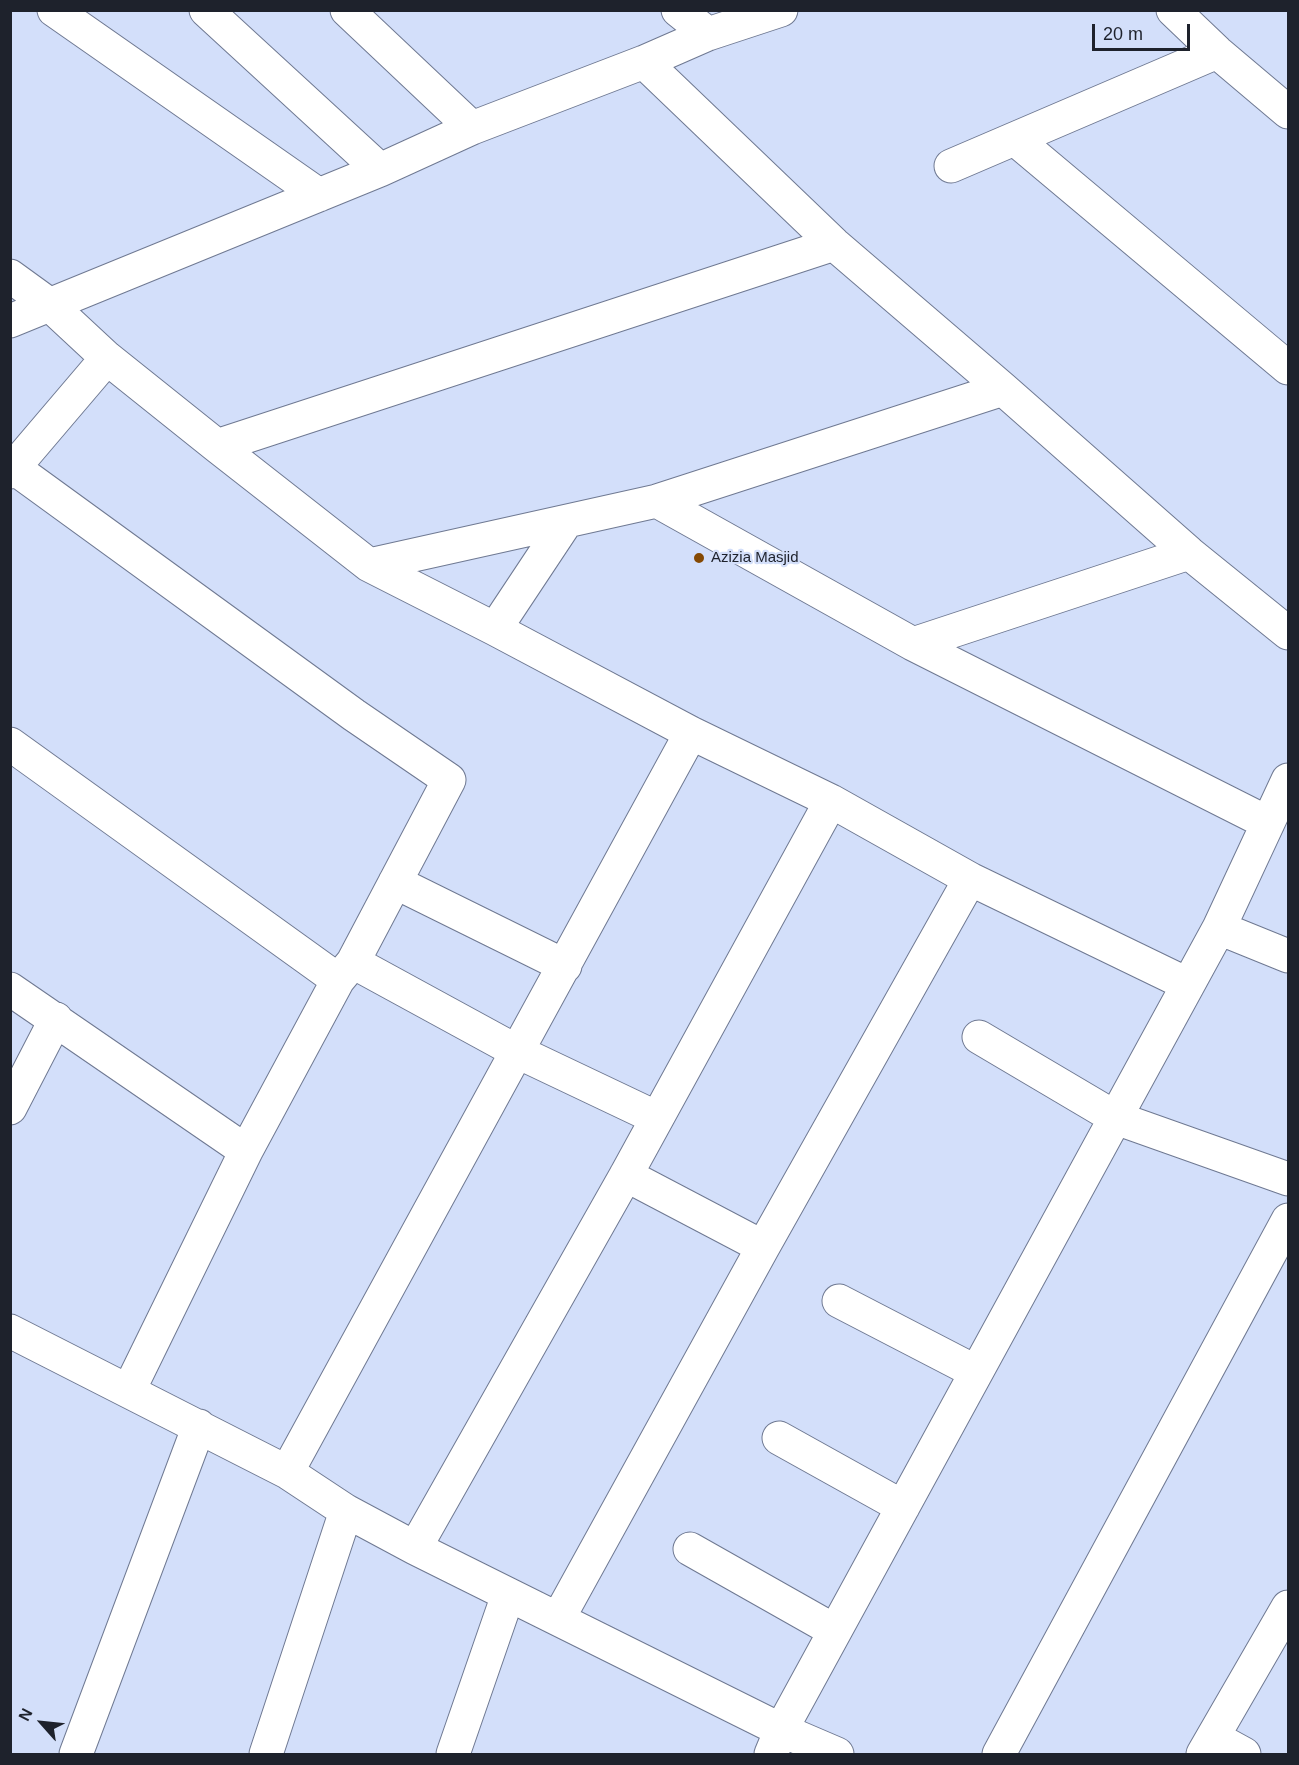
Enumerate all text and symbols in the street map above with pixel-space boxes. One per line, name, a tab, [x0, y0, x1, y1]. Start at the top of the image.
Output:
scale bar	[1095, 12, 1192, 50]
text: 20 m	[1103, 24, 1143, 44]
place label: Azizia Masjid	[711, 549, 799, 567]
marker: Azizia Masjid	[692, 551, 706, 565]
north arrow	[12, 1693, 72, 1753]
text: N	[15, 1706, 36, 1724]

